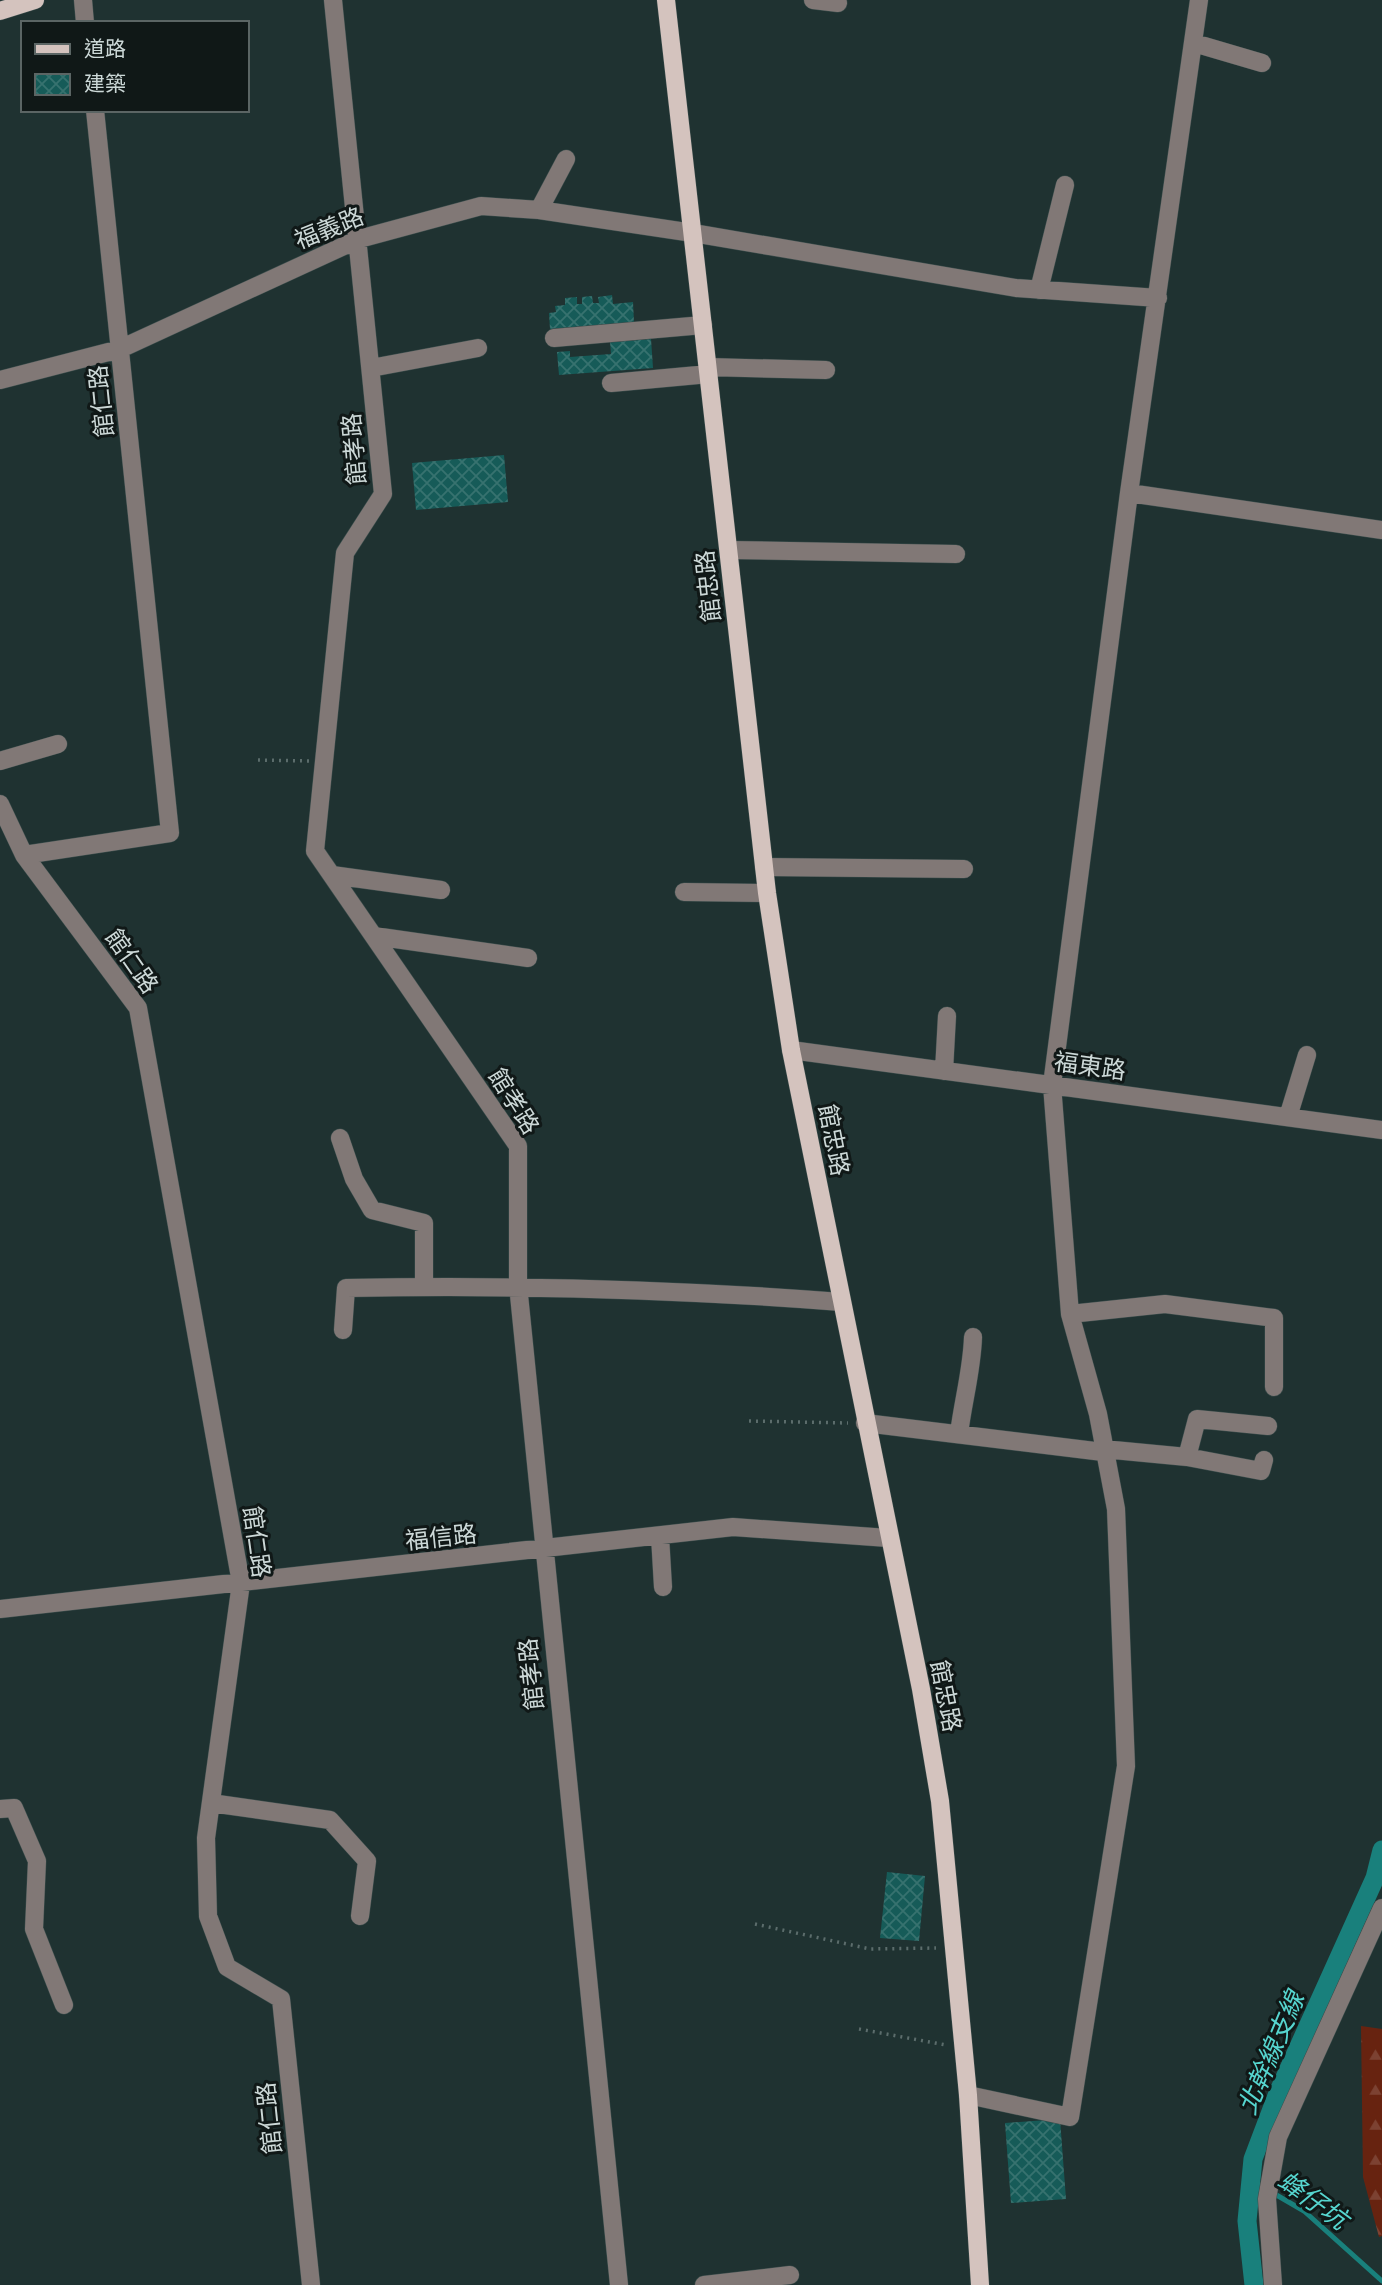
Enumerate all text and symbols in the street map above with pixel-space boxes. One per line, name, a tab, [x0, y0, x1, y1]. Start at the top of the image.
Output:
legend	[21, 21, 248, 112]
text: 道路	[84, 34, 126, 63]
text: 建築	[84, 69, 126, 98]
street label: 福義路	[289, 199, 369, 257]
street label: 館仁路	[81, 363, 121, 439]
street label: 館孝路	[334, 412, 374, 486]
street label: 館忠路	[688, 548, 728, 624]
street label: 館仁路	[98, 922, 166, 1000]
street label: 福東路	[1052, 1045, 1128, 1087]
street label: 館孝路	[481, 1062, 547, 1140]
street label: 館忠路	[811, 1102, 857, 1178]
street label: 館仁路	[236, 1504, 278, 1580]
street label: 福信路	[403, 1517, 479, 1557]
street label: 館孝路	[511, 1636, 551, 1712]
street label: 館忠路	[923, 1658, 969, 1734]
water label: 北幹線支線	[1229, 1983, 1314, 2120]
street label: 館仁路	[249, 2080, 289, 2156]
water label: 蜂仔坑	[1271, 2163, 1358, 2240]

